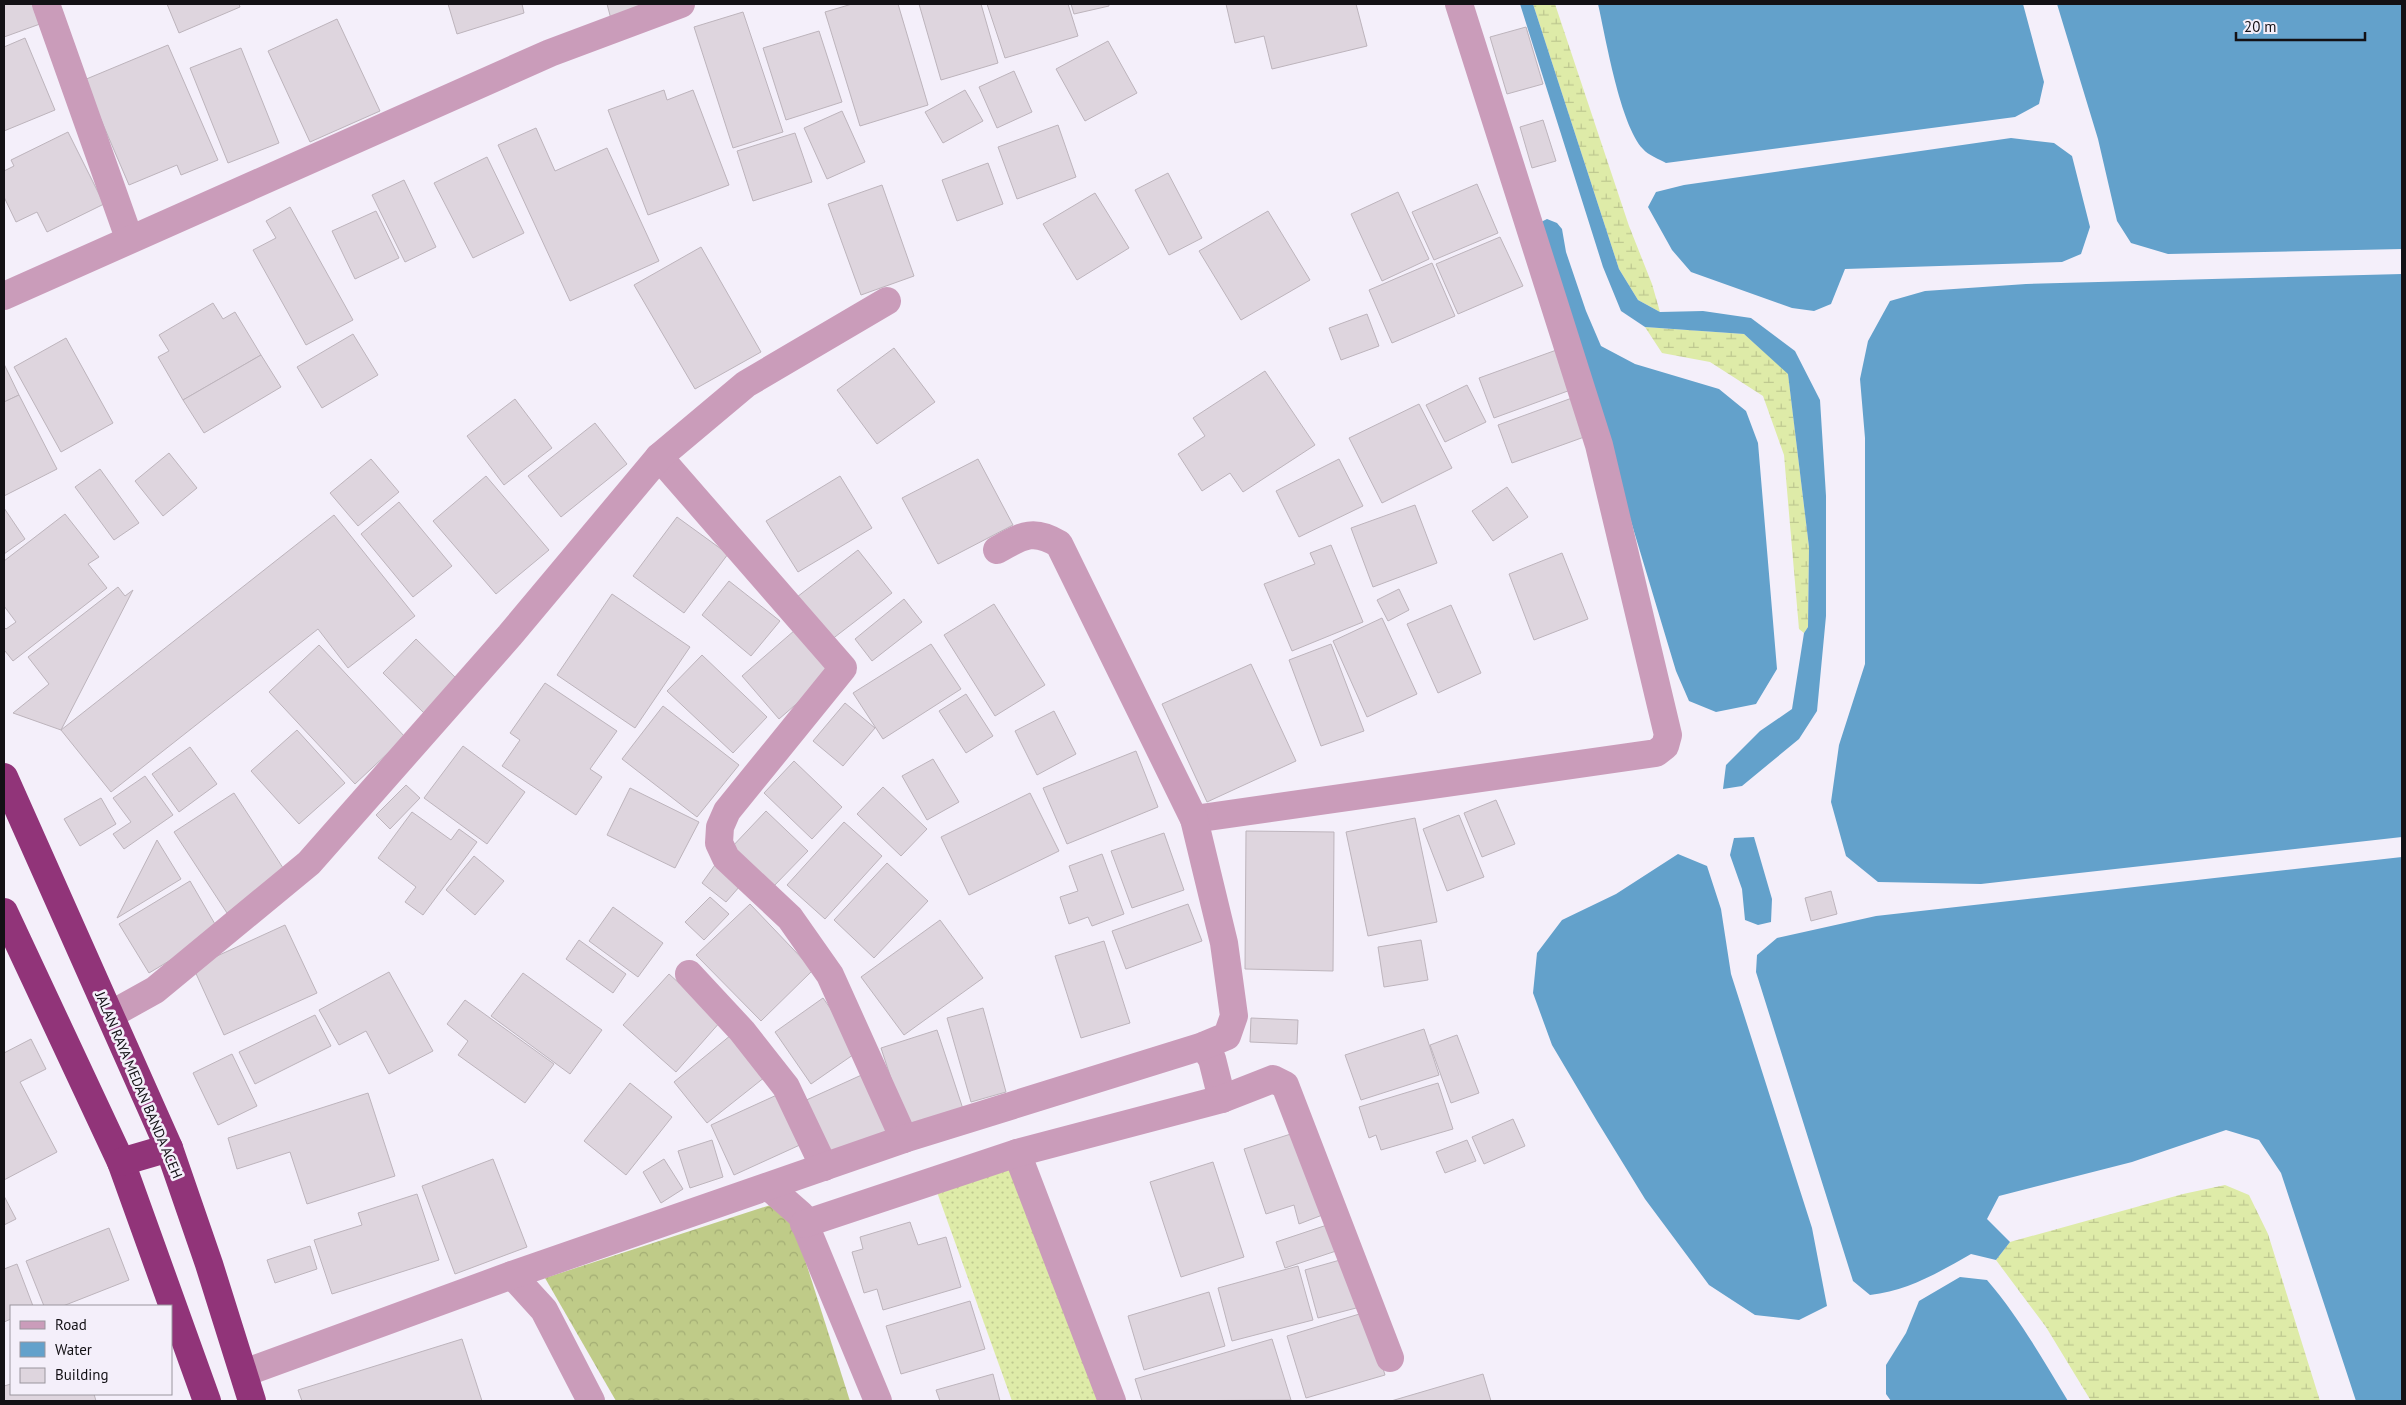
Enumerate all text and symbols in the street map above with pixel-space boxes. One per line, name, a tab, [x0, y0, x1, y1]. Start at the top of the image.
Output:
scale bar	[2236, 10, 2365, 42]
text: 20 m	[2244, 17, 2277, 36]
street label: JALAN RAYA MEDAN BANDA ACEH	[91, 988, 187, 1181]
legend	[10, 1305, 172, 1395]
text: Road	[55, 1315, 87, 1334]
text: Water	[55, 1340, 92, 1359]
text: Building	[55, 1365, 109, 1384]

